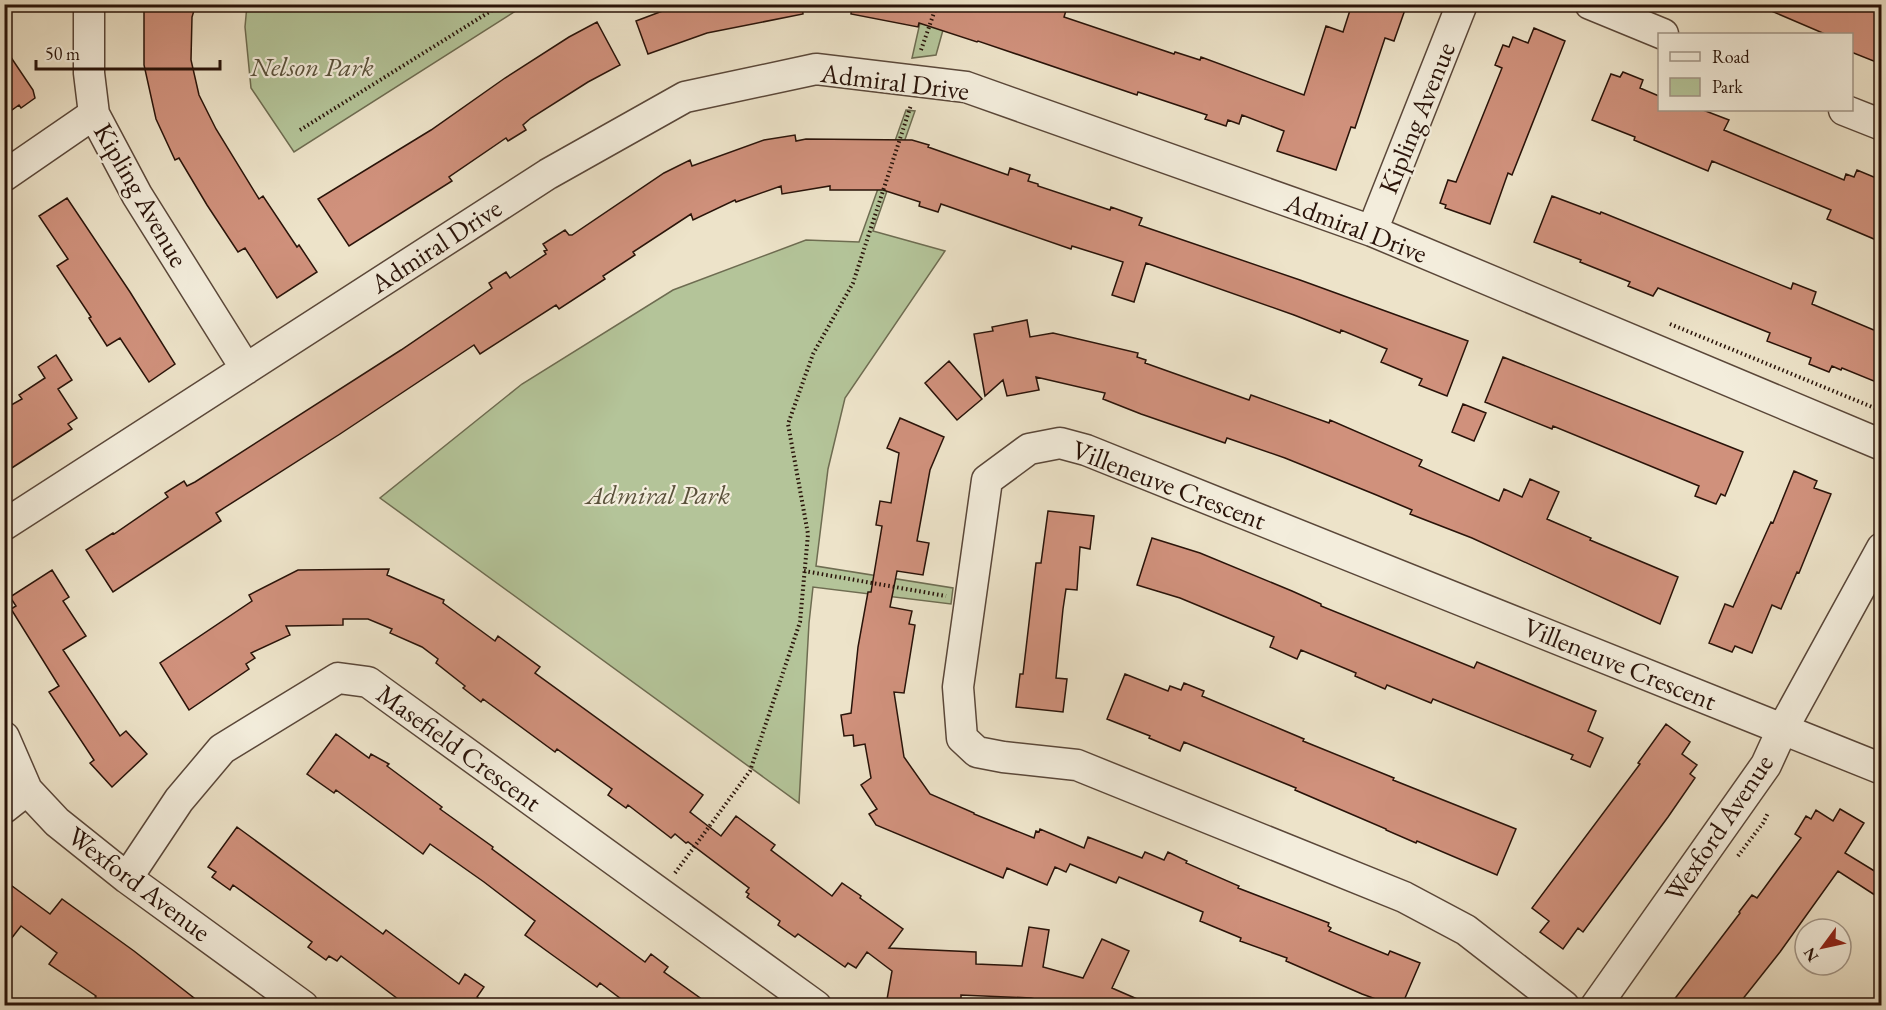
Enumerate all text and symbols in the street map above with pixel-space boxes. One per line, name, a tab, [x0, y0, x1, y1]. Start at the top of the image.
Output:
scale bar	[36, 33, 220, 71]
legend	[1658, 33, 1853, 111]
street label: Kipling Avenue	[1370, 37, 1463, 199]
text: 50 m	[45, 42, 80, 65]
text: Road	[1712, 45, 1751, 68]
park label: Nelson Park	[249, 49, 374, 84]
street label: Admiral Drive	[818, 55, 971, 108]
text: Park	[1712, 75, 1743, 98]
street label: Kipling Avenue	[86, 116, 197, 273]
street label: Admiral Drive	[1279, 184, 1432, 271]
street label: Admiral Drive	[363, 190, 508, 301]
street label: Villeneuve Crescent	[1067, 431, 1272, 538]
park label: Admiral Park	[584, 477, 730, 512]
street label: Villeneuve Crescent	[1519, 609, 1722, 718]
street label: Masefield Crescent	[370, 676, 549, 819]
street label: Wexford Avenue	[1656, 747, 1781, 908]
street label: Wexford Avenue	[61, 818, 218, 949]
north arrow	[1793, 917, 1853, 977]
text: N	[1798, 944, 1823, 966]

